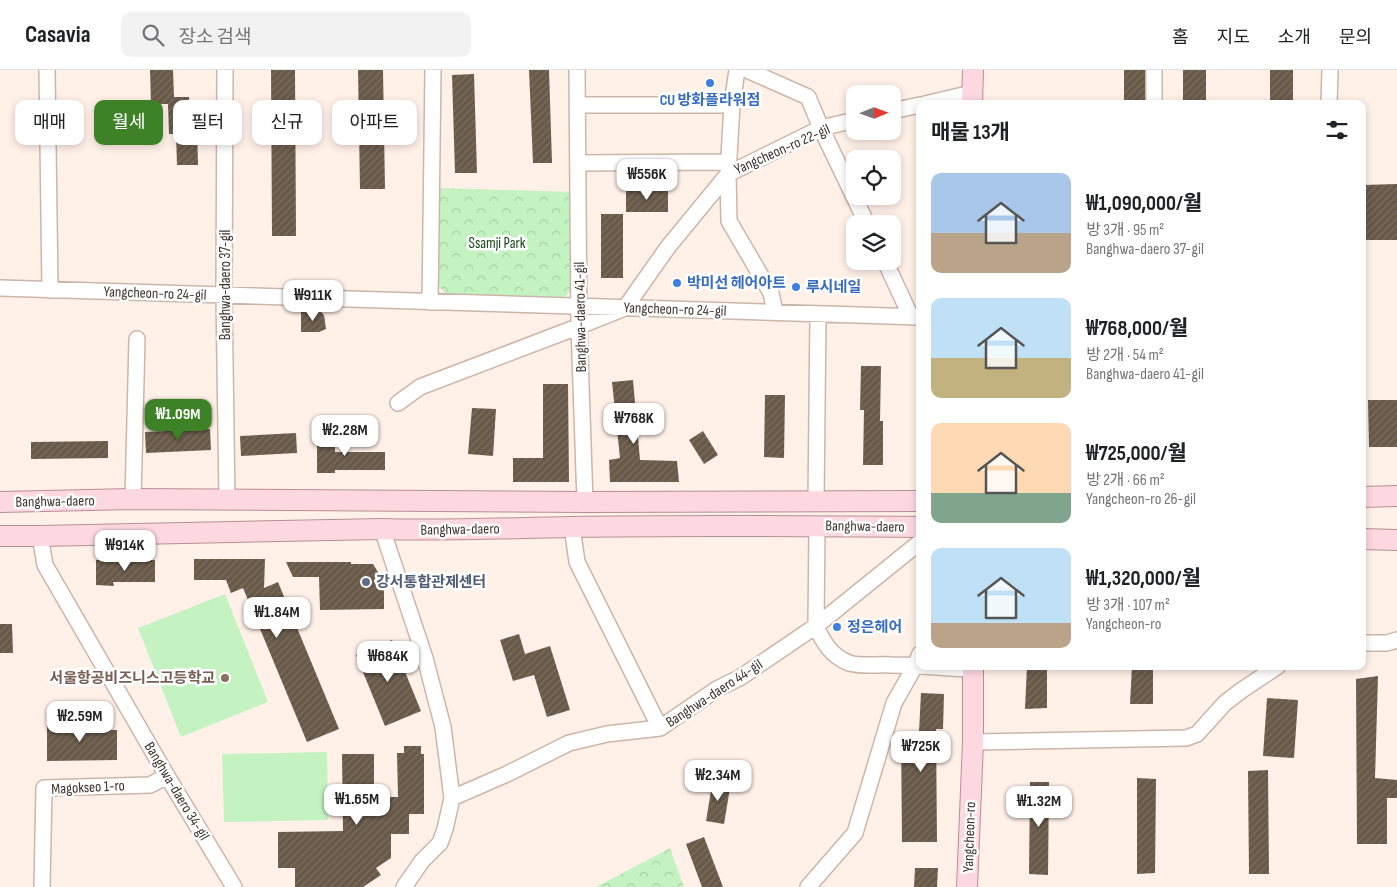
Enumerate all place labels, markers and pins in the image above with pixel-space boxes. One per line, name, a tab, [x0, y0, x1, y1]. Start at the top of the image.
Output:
marker: CU 방화플라워점	[704, 77, 716, 89]
place label: CU 방화플라워점	[660, 91, 760, 110]
pin: ₩556K	[612, 158, 682, 201]
place label: 박미선 헤어아트	[687, 274, 786, 293]
marker: 박미선 헤어아트	[671, 277, 683, 289]
place label: 루시네일	[806, 278, 861, 297]
pin: ₩911K	[278, 280, 348, 322]
marker: 루시네일	[790, 281, 802, 293]
pin: ₩1.09M	[137, 398, 219, 441]
pin: ₩768K	[599, 402, 669, 445]
pin: ₩2.28M	[304, 414, 386, 457]
pin: ₩914K	[90, 530, 160, 572]
place label: 강서통합관제센터	[376, 573, 486, 592]
marker: 강서통합관제센터	[360, 576, 372, 588]
pin: ₩1.84M	[236, 596, 318, 639]
place label: 정은헤어	[847, 618, 902, 637]
marker: 정은헤어	[831, 621, 843, 633]
pin: ₩684K	[353, 640, 423, 683]
place label: 서울항공비즈니스고등학교	[49, 669, 215, 688]
marker: 서울항공비즈니스고등학교	[219, 672, 231, 684]
pin: ₩2.59M	[39, 700, 121, 743]
pin: ₩725K	[886, 730, 956, 773]
pin: ₩2.34M	[677, 760, 759, 802]
pin: ₩1.65M	[316, 784, 398, 826]
pin: ₩1.32M	[998, 786, 1080, 828]

